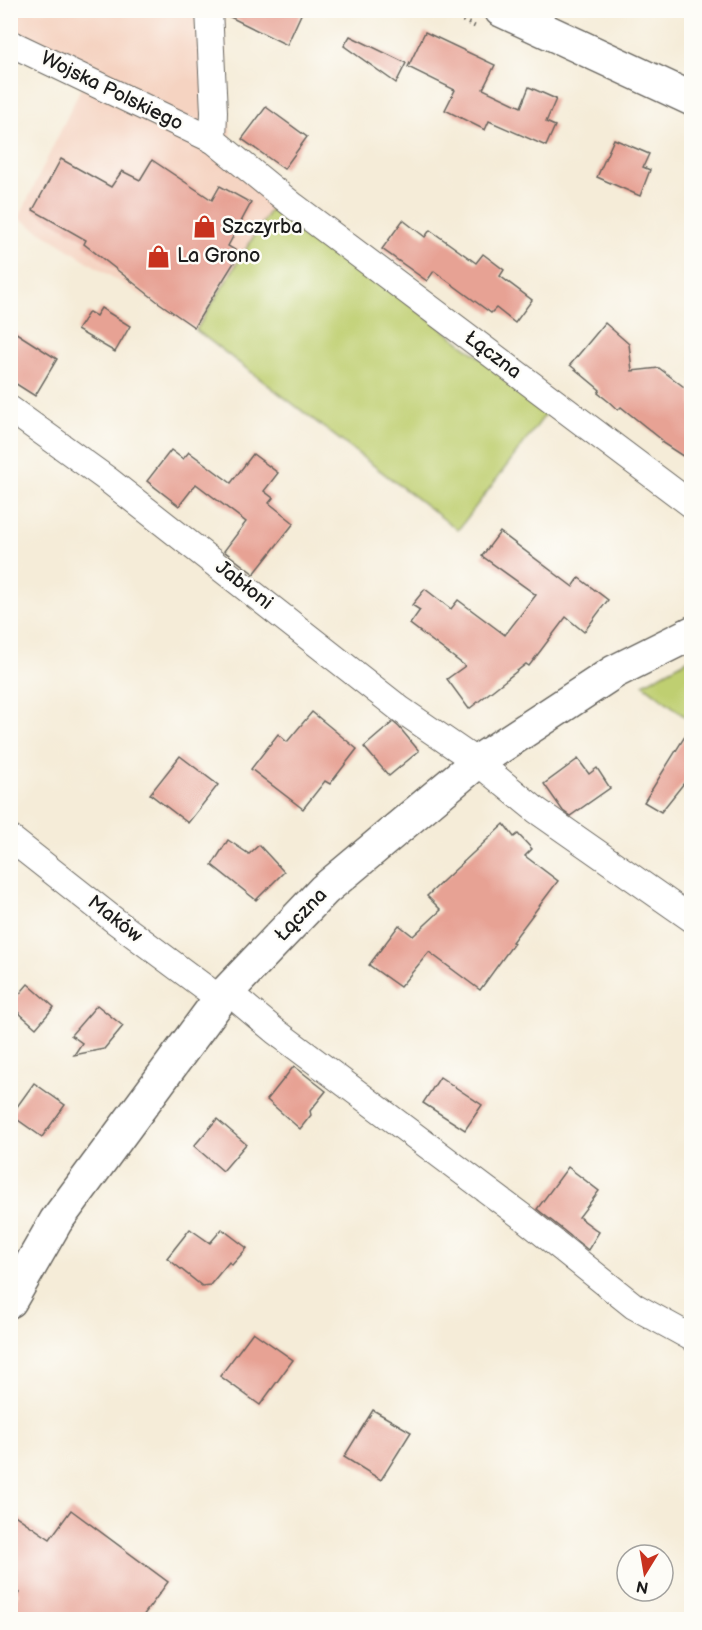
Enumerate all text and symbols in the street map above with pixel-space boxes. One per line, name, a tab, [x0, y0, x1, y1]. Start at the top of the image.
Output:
street label: Wojska Polskiego	[37, 46, 187, 136]
shop icon: Szczyrba	[191, 214, 217, 240]
place label: Szczyrba	[222, 215, 302, 239]
shop icon: La Grono	[146, 243, 172, 269]
place label: La Grono	[177, 244, 260, 268]
street label: Łączna	[460, 326, 526, 384]
street label: Jabłoni	[211, 555, 277, 615]
street label: Łączna	[270, 883, 332, 947]
street label: Maków	[83, 890, 148, 948]
north arrow	[615, 1543, 675, 1603]
text: N	[635, 1576, 650, 1597]

